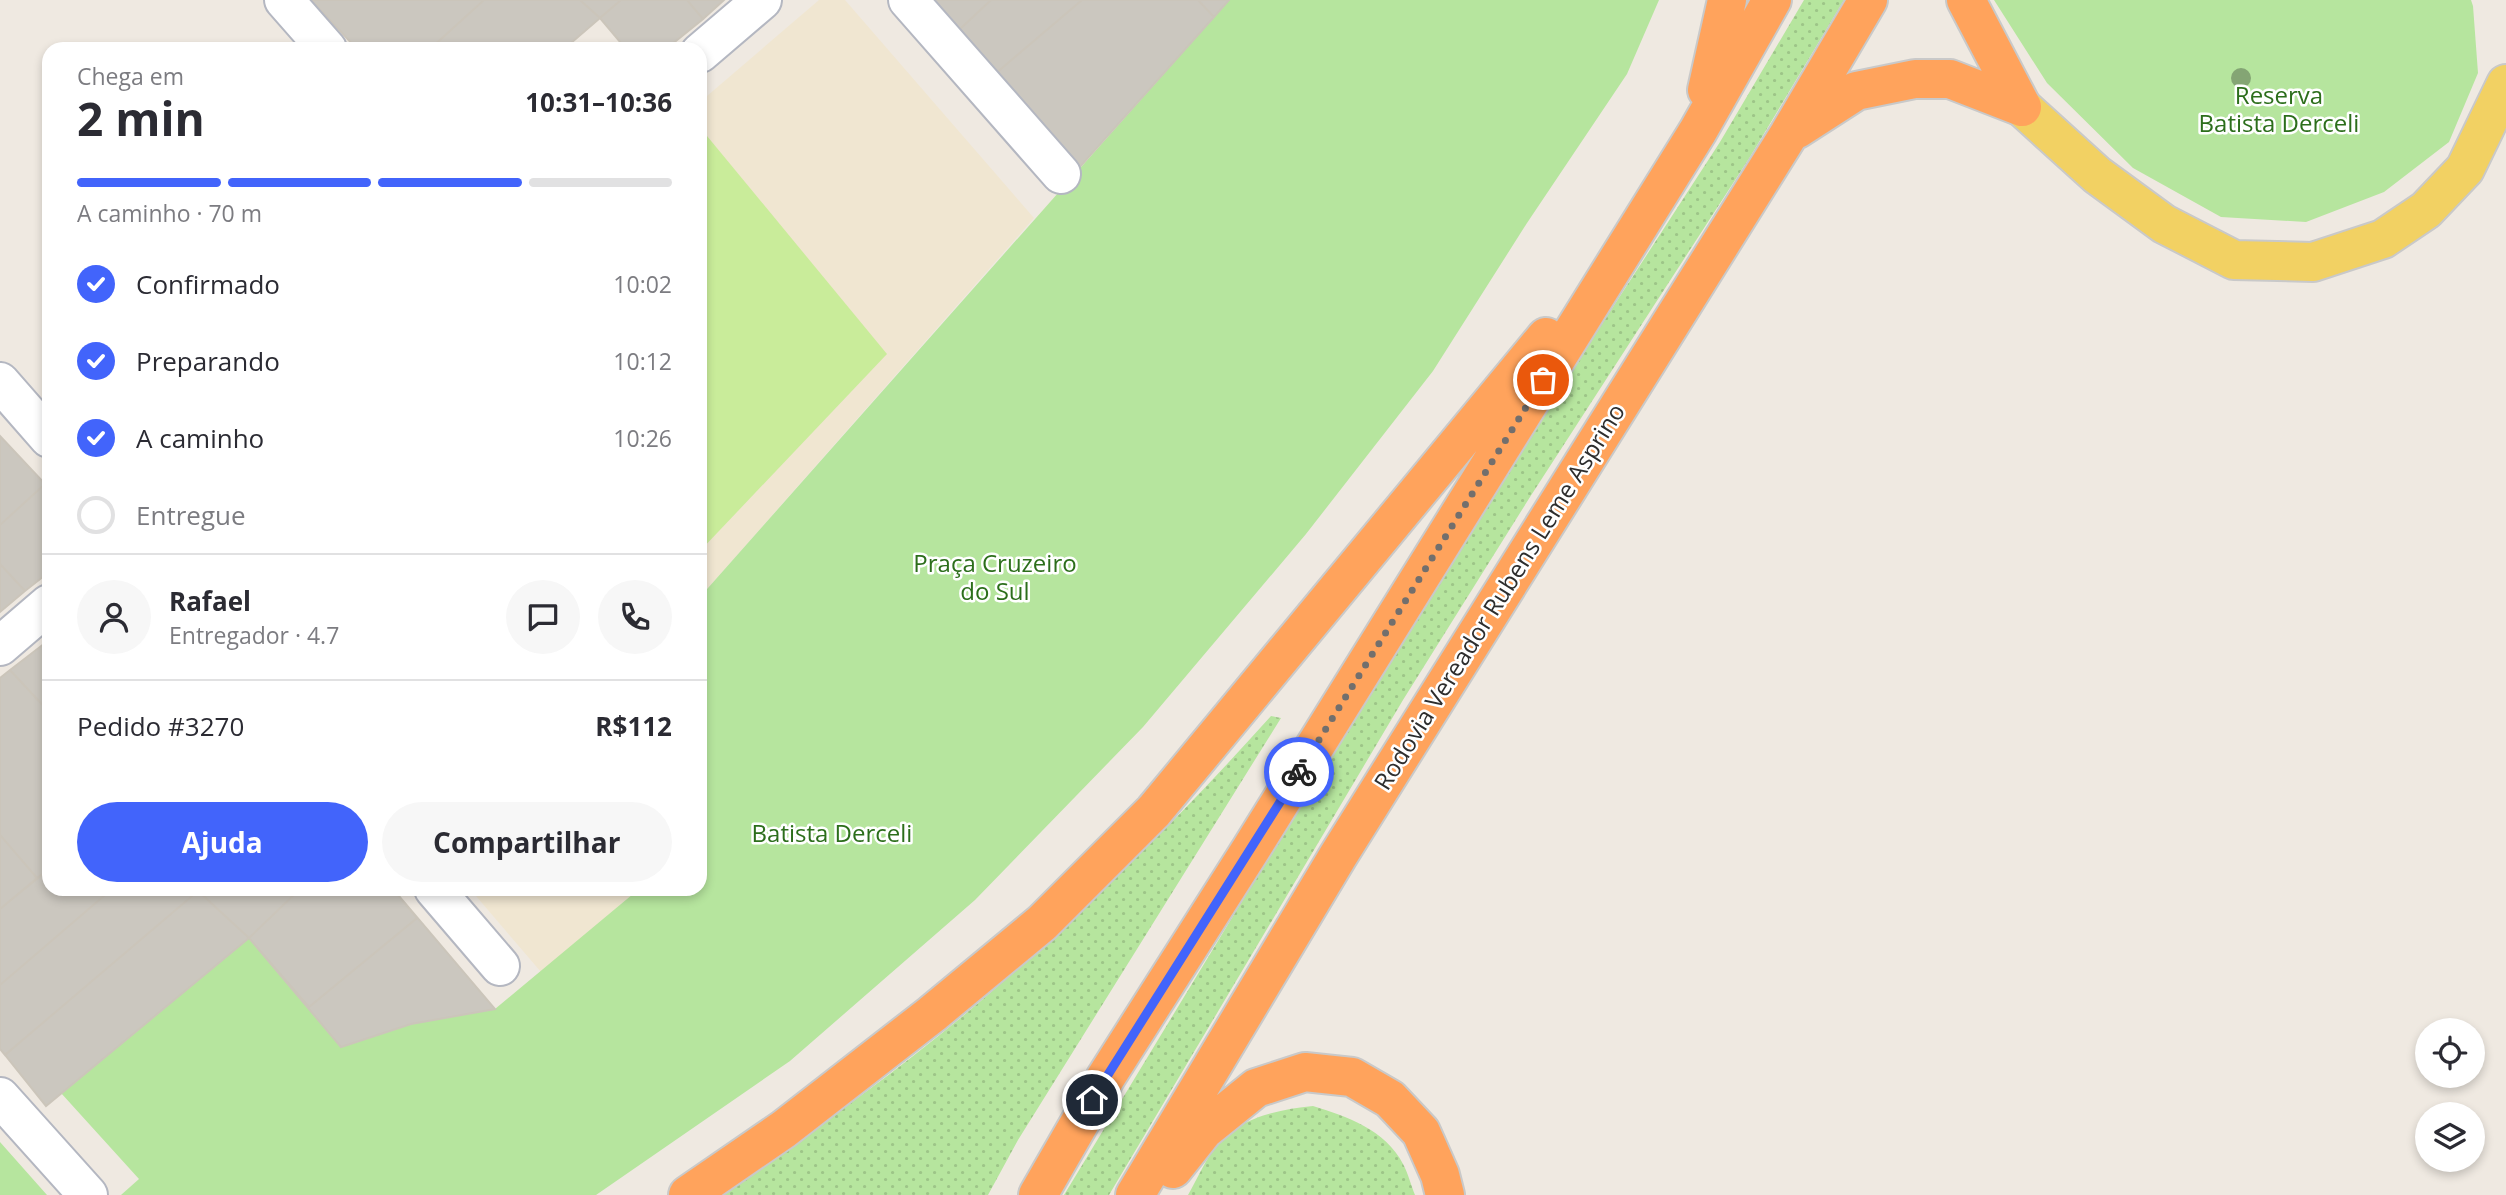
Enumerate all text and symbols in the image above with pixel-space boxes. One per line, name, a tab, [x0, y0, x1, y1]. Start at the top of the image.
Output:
text: Chega em	[77, 60, 184, 92]
park label: Reserva Batista Derceli	[2199, 78, 2359, 139]
text: 10:31–10:36	[525, 84, 672, 120]
text: 2 min	[77, 87, 205, 149]
text: A caminho · 70 m	[77, 197, 262, 229]
icon: check	[77, 265, 115, 303]
text: Confirmado	[136, 266, 280, 302]
text: 10:02	[613, 268, 672, 300]
icon: check	[77, 342, 115, 380]
text: Preparando	[136, 343, 280, 379]
text: 10:12	[613, 345, 672, 377]
pin	[1513, 350, 1573, 410]
icon: bag	[1524, 361, 1562, 399]
street label: Rodovia Vereador Rubens Leme Asprino	[1366, 397, 1632, 796]
icon: check	[77, 419, 115, 457]
text: A caminho	[136, 420, 264, 456]
text: 10:26	[613, 422, 672, 454]
text: Entregue	[136, 497, 246, 533]
park label: Praça Cruzeiro do Sul	[913, 546, 1077, 607]
button: person	[77, 580, 151, 654]
button: chat	[506, 580, 580, 654]
button: phone	[598, 580, 672, 654]
text: Rafael	[169, 583, 251, 619]
text: Entregador · 4.7	[169, 619, 339, 651]
text: Pedido #3270	[77, 708, 244, 744]
text: R$112	[595, 708, 672, 744]
courier	[1264, 737, 1334, 807]
icon: bike	[1280, 753, 1318, 791]
button: Ajuda	[77, 802, 368, 882]
button: Compartilhar	[382, 802, 672, 882]
park label: Batista Derceli	[752, 816, 912, 849]
map controls	[2415, 1018, 2485, 1172]
button: locate	[2415, 1018, 2485, 1088]
pin	[1062, 1070, 1122, 1130]
icon: home	[1073, 1081, 1111, 1119]
button: layers	[2415, 1102, 2485, 1172]

